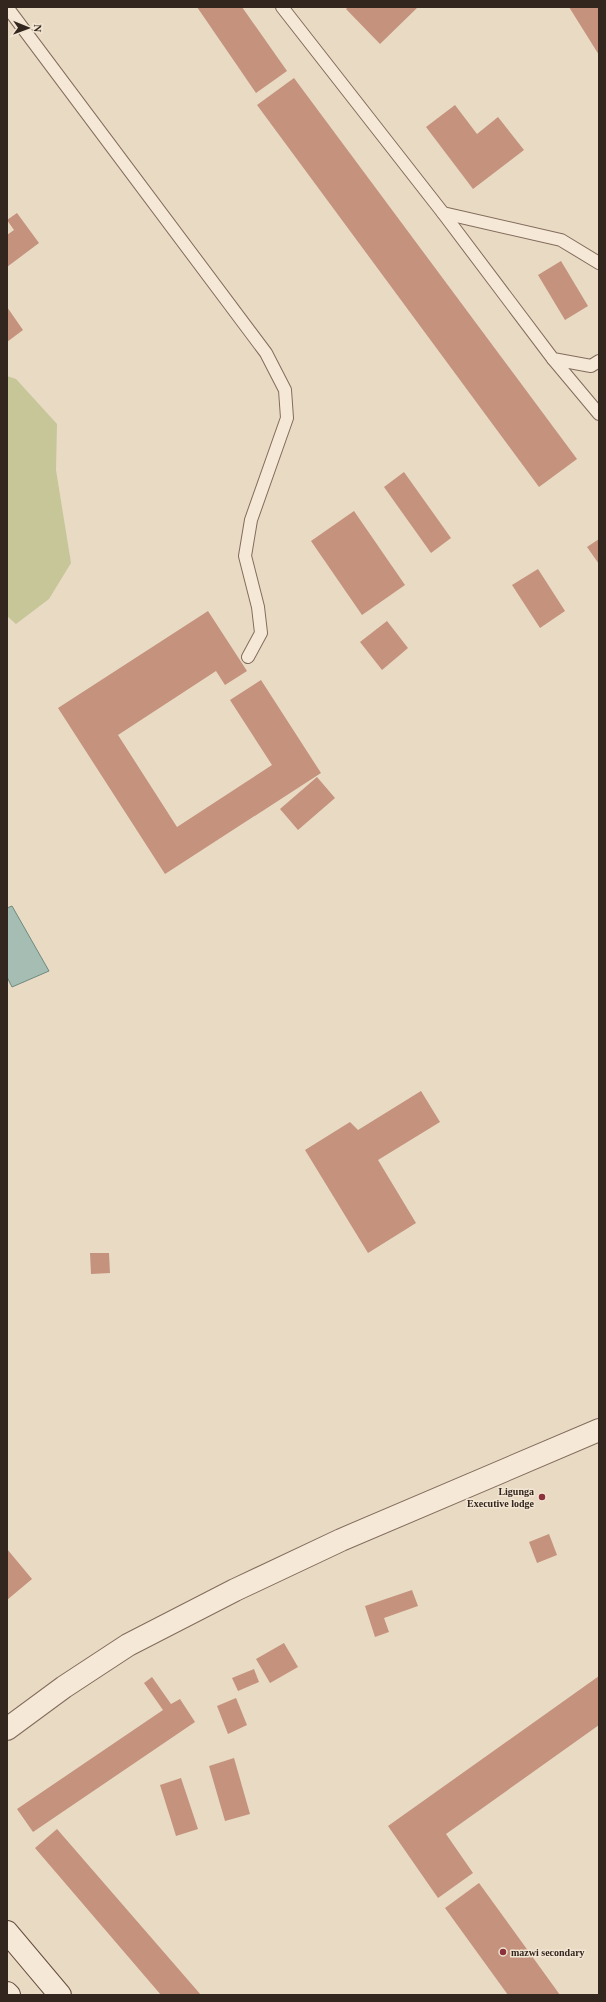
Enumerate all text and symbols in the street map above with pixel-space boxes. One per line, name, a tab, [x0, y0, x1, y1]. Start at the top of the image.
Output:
north arrow	[8, 8, 48, 48]
text: N	[32, 24, 44, 32]
place label: Ligunga Executive lodge	[467, 1486, 535, 1509]
marker: Ligunga Executive lodge	[537, 1492, 547, 1502]
marker: mazwi secondary	[498, 1947, 508, 1957]
place label: mazwi secondary	[511, 1947, 585, 1958]

